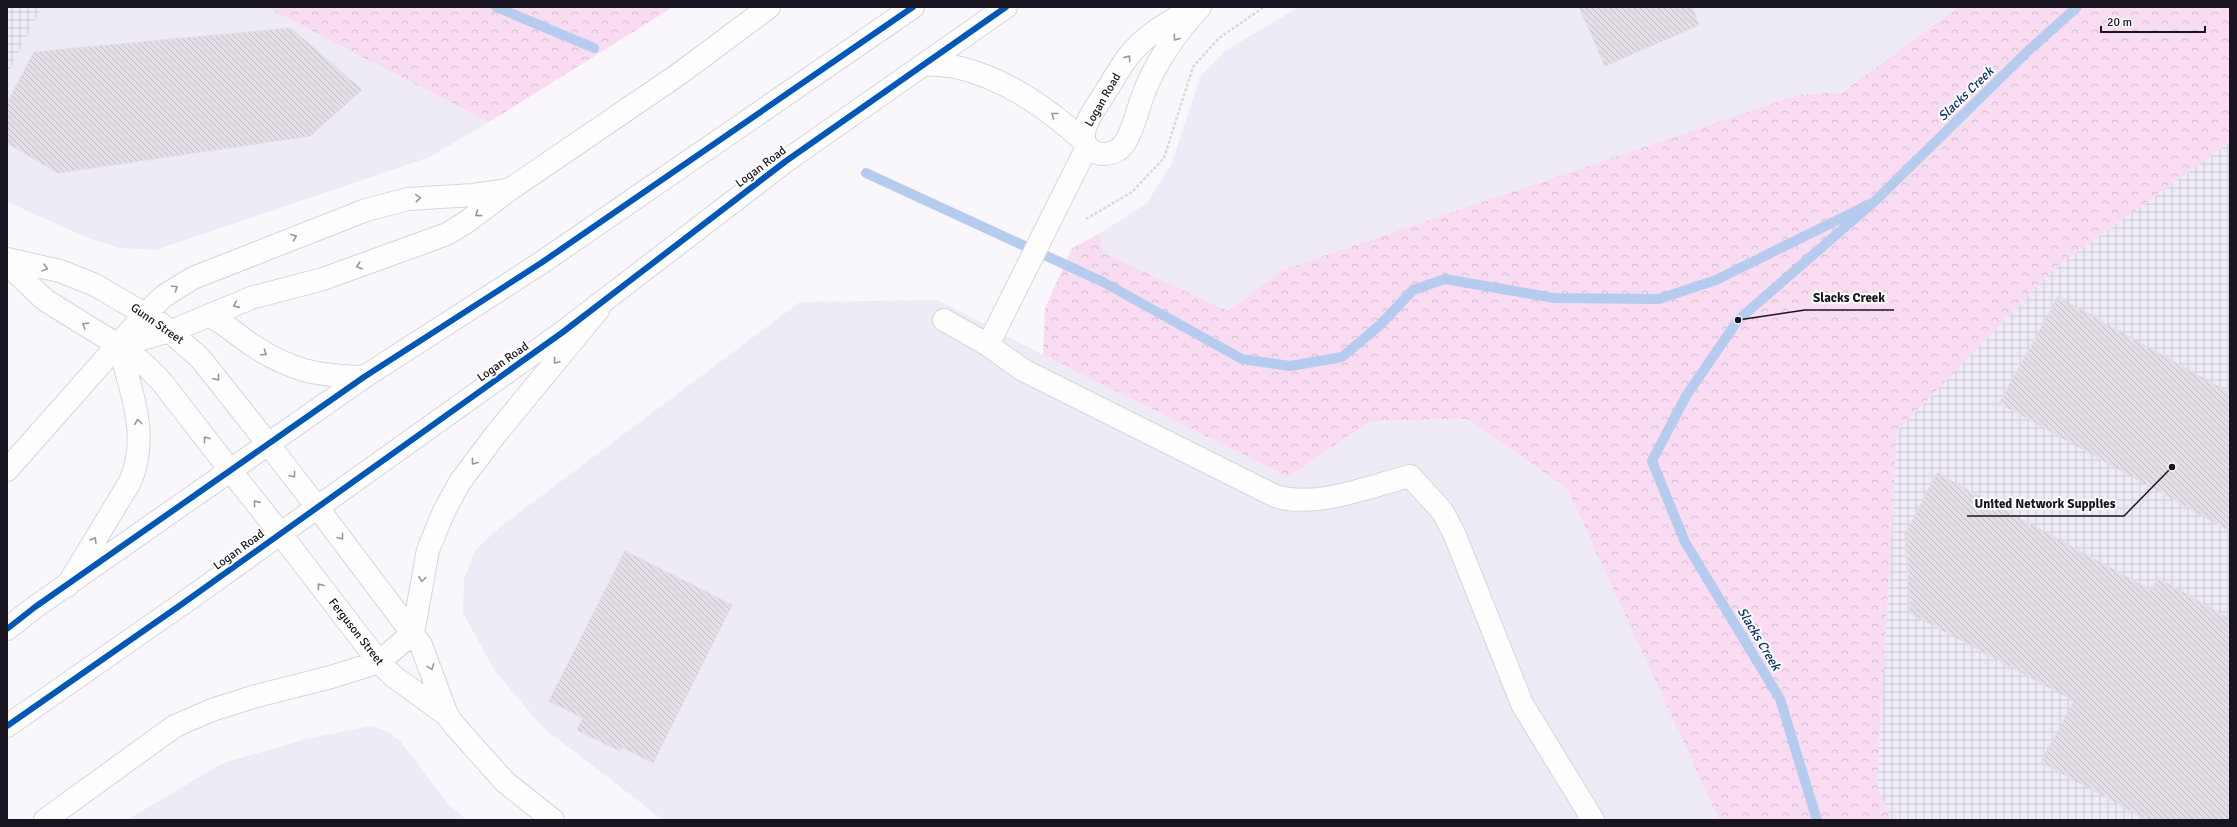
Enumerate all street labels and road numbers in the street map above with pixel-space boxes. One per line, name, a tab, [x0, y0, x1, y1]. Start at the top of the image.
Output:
street label: Logan Road	[1082, 70, 1124, 130]
street label: Logan Road	[733, 143, 789, 191]
street label: Gunn Street	[128, 300, 186, 348]
street label: Logan Road	[474, 339, 532, 385]
street label: Logan Road	[211, 526, 267, 574]
street label: Ferguson Street	[325, 595, 387, 669]

